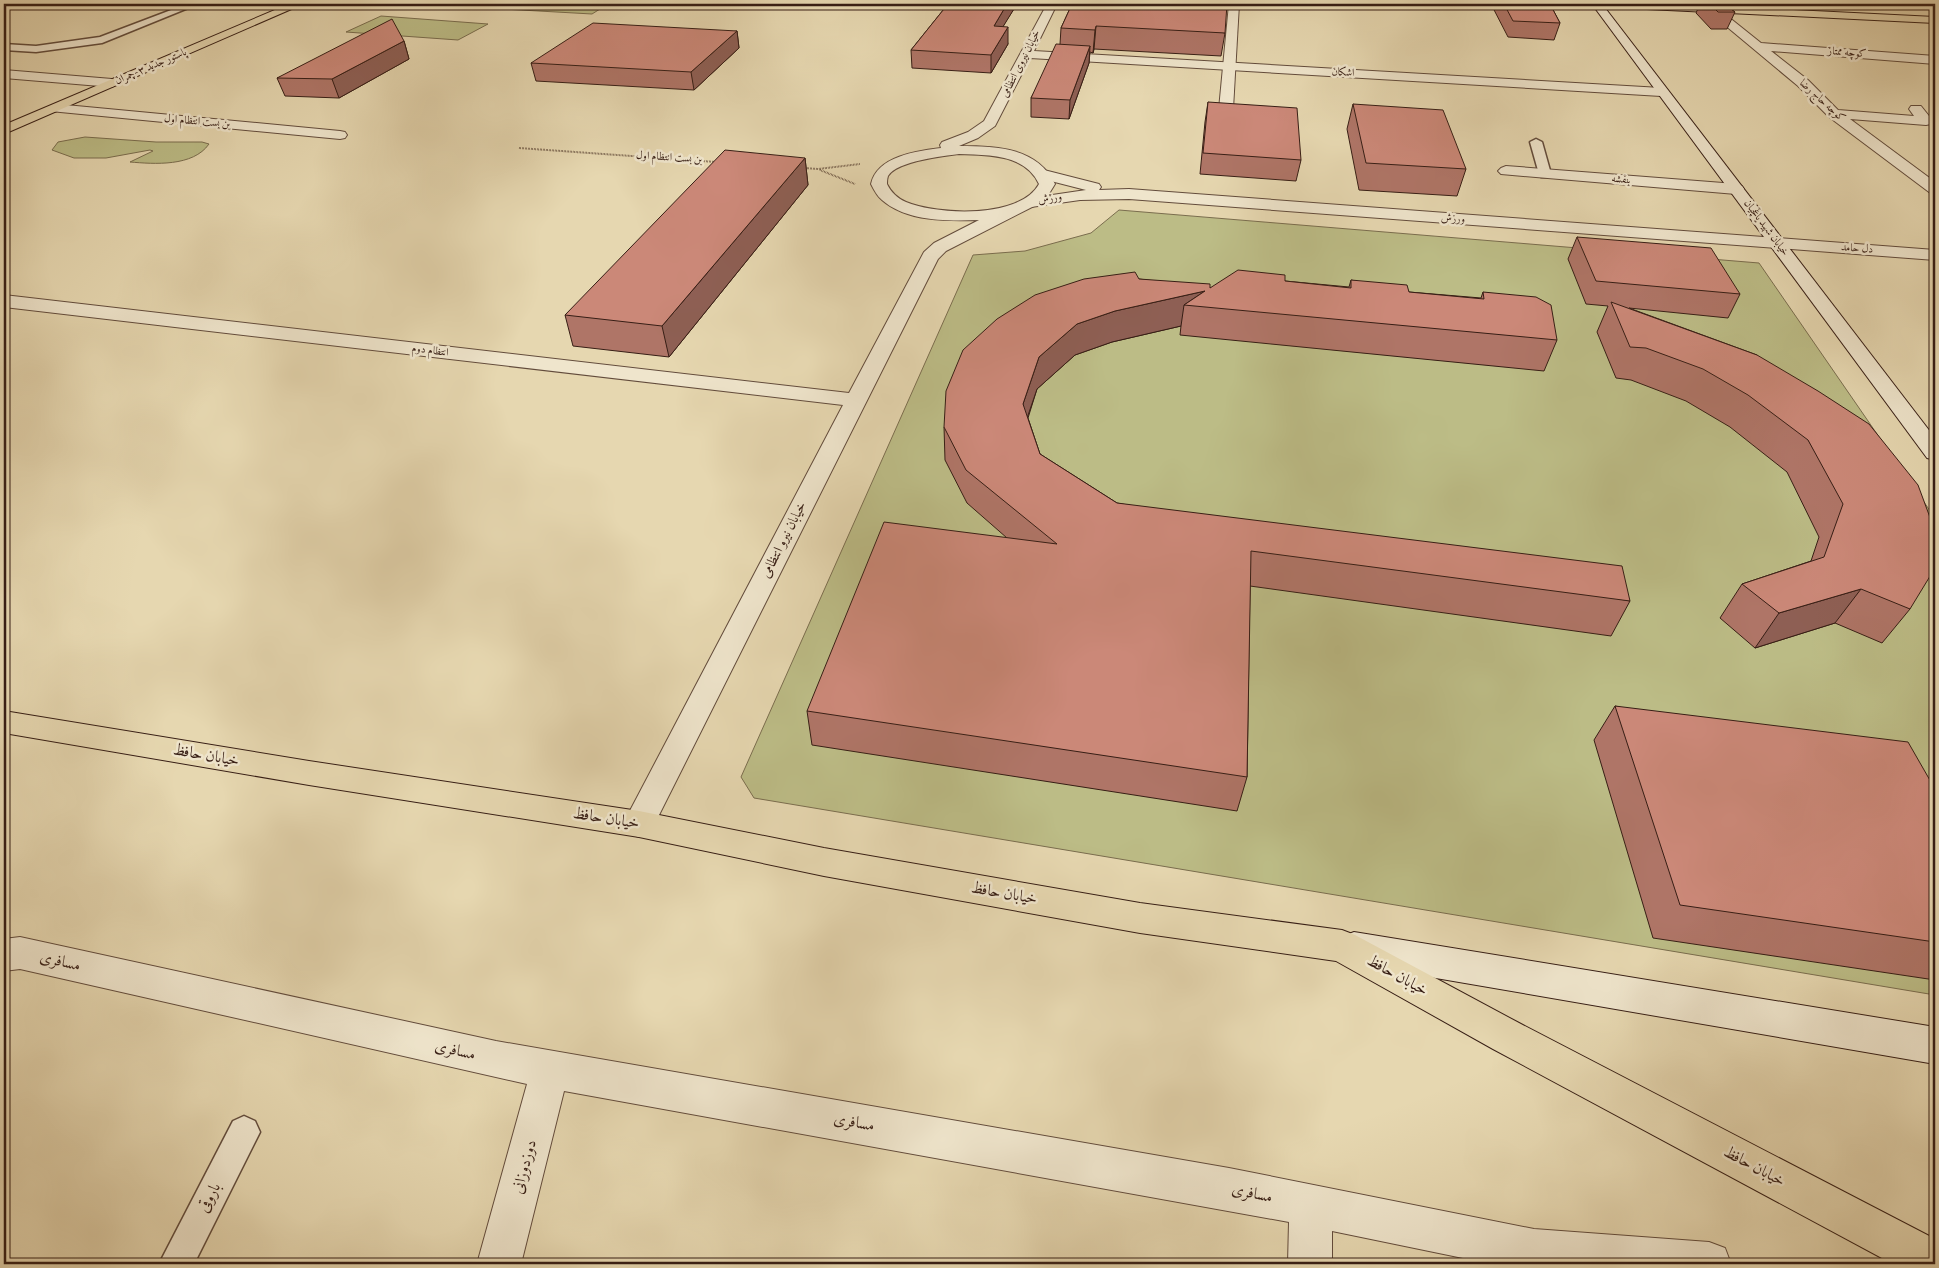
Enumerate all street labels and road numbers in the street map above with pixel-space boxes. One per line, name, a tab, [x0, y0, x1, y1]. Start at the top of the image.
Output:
street label: خیابان نیروی انتظامی	[998, 28, 1044, 100]
street label: کوچه ممتاز	[1826, 44, 1867, 62]
street label: پاستور جدید ۳-چمران	[113, 45, 190, 89]
street label: اشکان	[1331, 65, 1355, 81]
street label: کوچه حاج رضا	[1794, 76, 1848, 127]
street label: بن بست انتظام اول	[163, 112, 231, 133]
street label: بن بست انتظام اول	[635, 148, 703, 169]
street label: بنفشه	[1611, 172, 1631, 188]
street label: ورزش	[1037, 190, 1063, 208]
street label: خیابان شهید یاغچیان	[1740, 197, 1792, 259]
street label: ورزش	[1440, 211, 1466, 227]
street label: دل حامد	[1840, 240, 1874, 258]
street label: انتظام دوم	[410, 341, 449, 362]
street label: خیابان نیرو انتظامی	[757, 499, 811, 581]
street label: خیابان حافظ	[171, 739, 241, 773]
street label: خیابان حافظ	[571, 803, 641, 835]
street label: خیابان حافظ	[969, 877, 1039, 911]
street label: مسافری	[37, 947, 83, 977]
street label: خیابان حافظ	[1362, 950, 1432, 1002]
street label: مسافری	[432, 1036, 478, 1066]
street label: مسافری	[832, 1109, 876, 1137]
street label: دوزدوزانی	[507, 1137, 543, 1197]
street label: خیابان حافظ	[1719, 1142, 1789, 1192]
street label: باروقی	[193, 1179, 227, 1217]
street label: مسافری	[1229, 1179, 1275, 1209]

